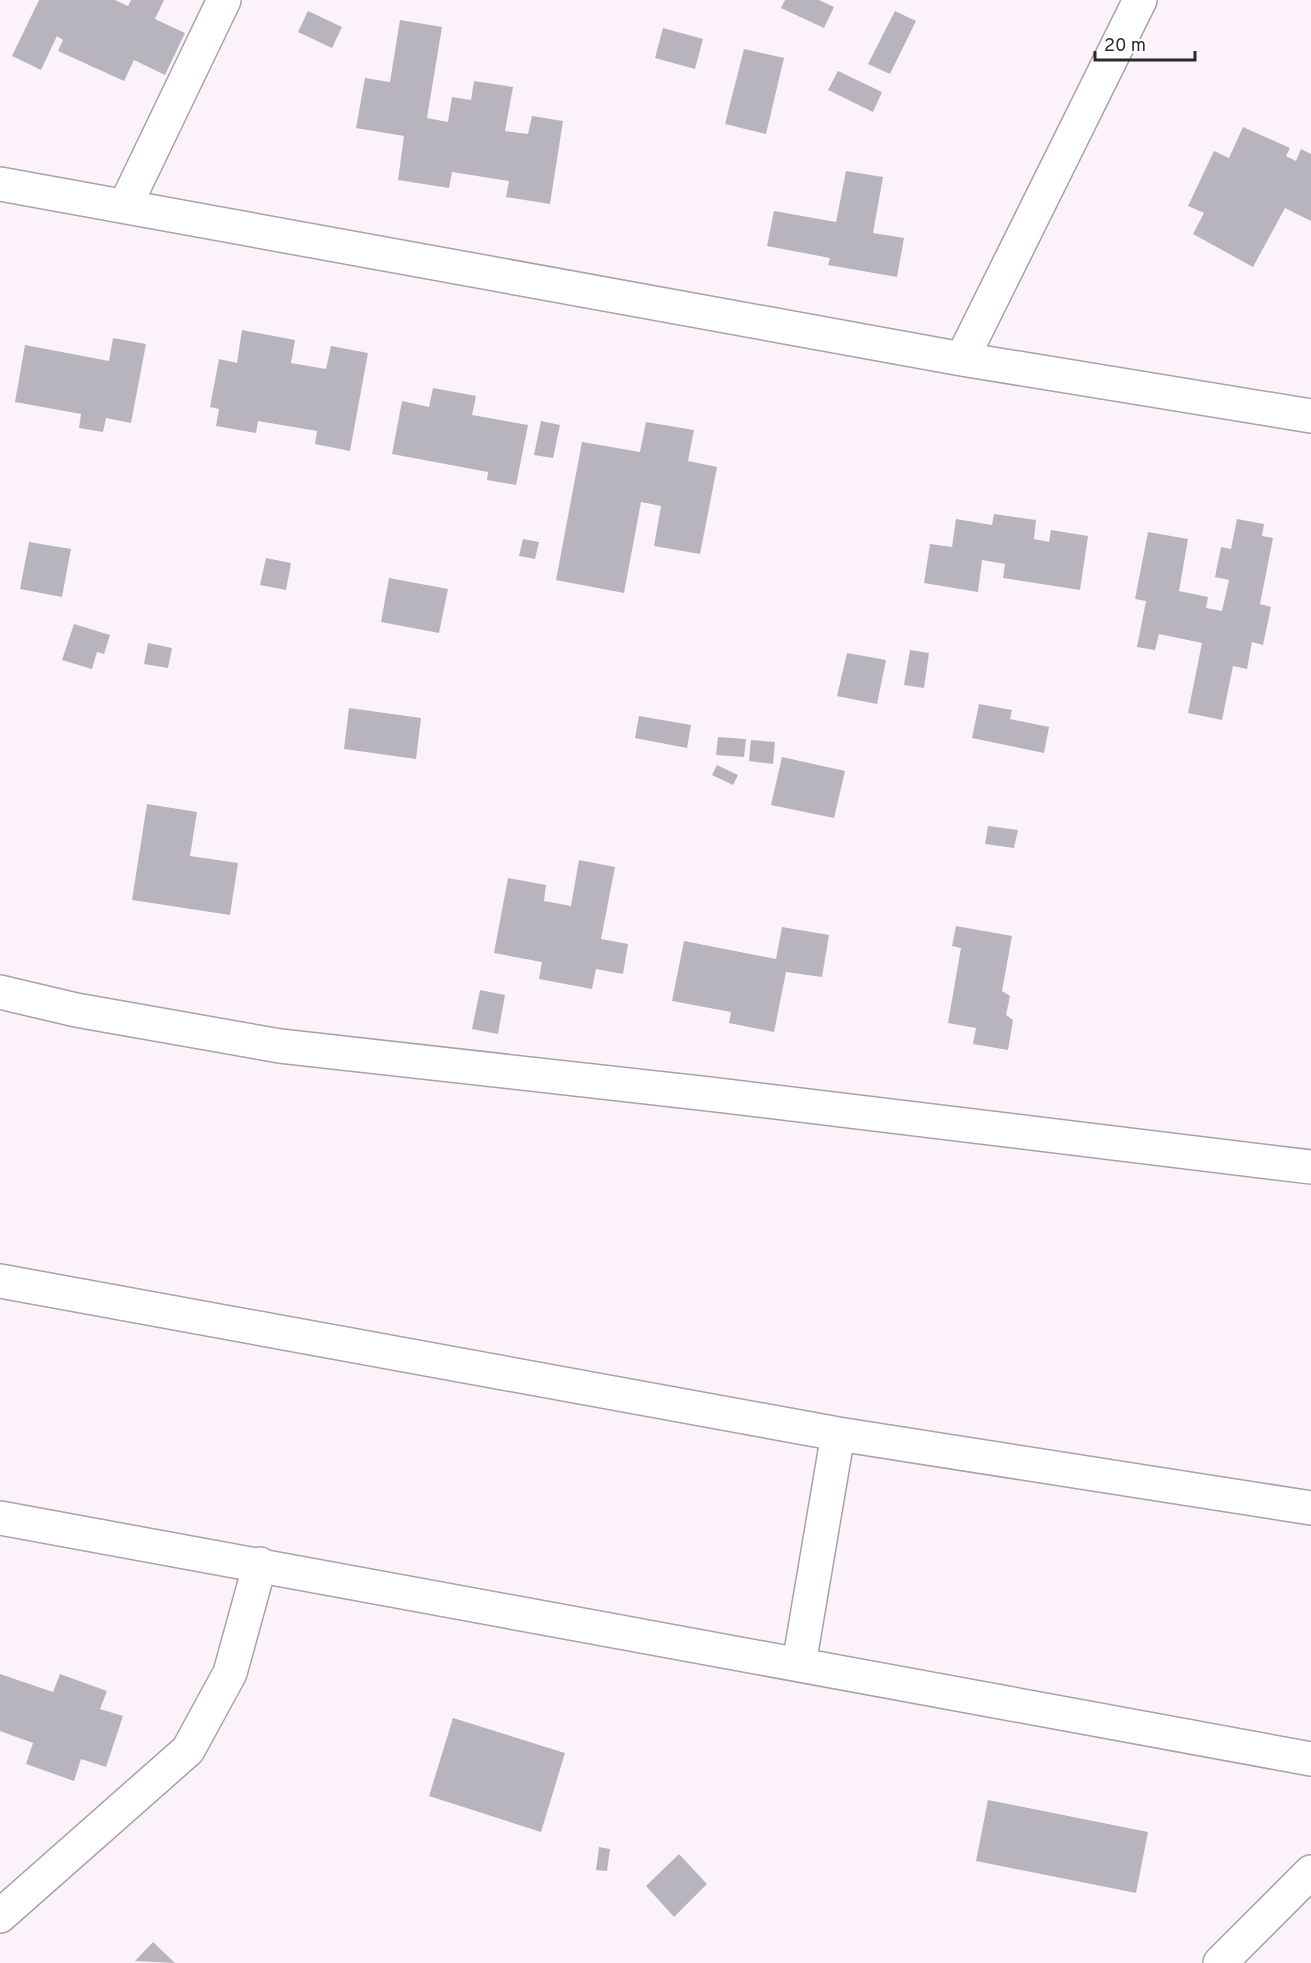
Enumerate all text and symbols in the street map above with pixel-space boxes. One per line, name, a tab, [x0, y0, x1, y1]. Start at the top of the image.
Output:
scale bar	[1095, 24, 1196, 62]
text: 20 m	[1104, 35, 1146, 58]

